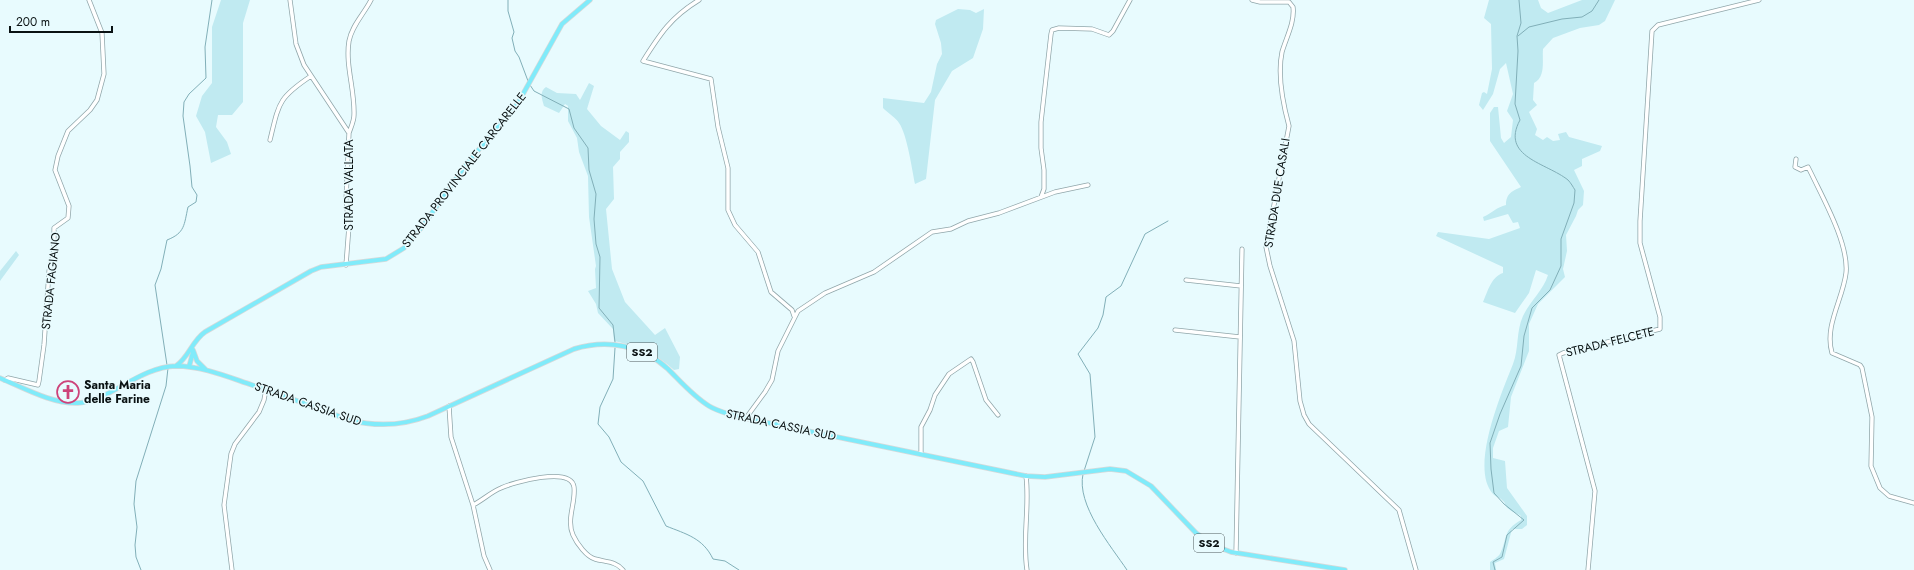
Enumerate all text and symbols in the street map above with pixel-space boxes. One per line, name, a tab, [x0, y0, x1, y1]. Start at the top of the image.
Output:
scale bar	[10, 8, 112, 34]
text: 200 m	[16, 13, 50, 31]
street label: STRADA PROVINCIALE CARCARELLE	[398, 89, 530, 251]
street label: STRADA DUE CASALI	[1259, 137, 1295, 249]
street label: STRADA VALLATA	[340, 139, 358, 231]
street label: STRADA FAGIANO	[37, 231, 65, 331]
street label: STRADA FELCETE	[1564, 322, 1656, 362]
road number: SS2	[627, 343, 657, 361]
place label: Santa Maria delle Farine	[84, 376, 151, 408]
street label: STRADA CASSIA SUD	[252, 377, 364, 431]
church icon: Santa Maria delle Farine	[55, 379, 81, 405]
street label: STRADA CASSIA SUD	[724, 405, 838, 445]
road number: SS2	[1194, 534, 1224, 552]

